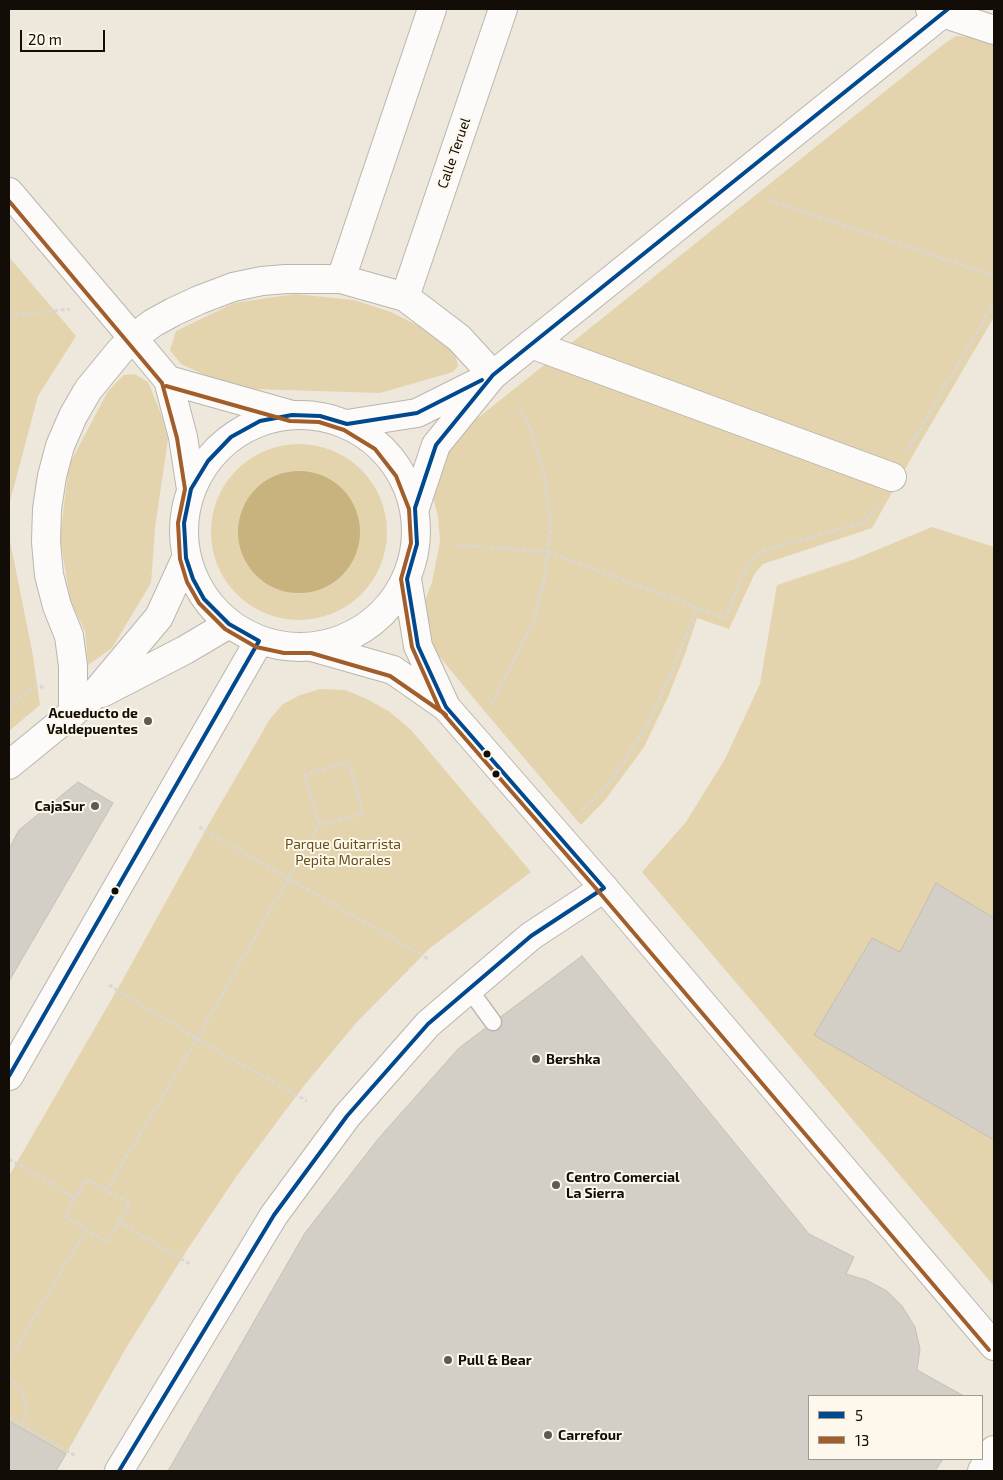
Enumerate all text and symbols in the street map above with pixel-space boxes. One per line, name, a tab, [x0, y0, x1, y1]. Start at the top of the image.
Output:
scale bar	[22, 20, 108, 52]
text: 20 m	[28, 30, 62, 48]
street label: Calle Teruel	[434, 115, 474, 191]
place label: Acueducto de Valdepuentes	[47, 705, 138, 738]
marker: Acueducto de Valdepuentes	[142, 715, 154, 727]
unlabelled marker	[482, 749, 492, 759]
unlabelled marker	[491, 769, 501, 779]
place label: CajaSur	[34, 798, 85, 814]
marker: CajaSur	[89, 800, 101, 812]
park label: Parque Guitarrista Pepita Morales	[285, 836, 401, 869]
unlabelled marker	[110, 886, 120, 896]
place label: Bershka	[546, 1051, 600, 1067]
marker: Bershka	[530, 1053, 542, 1065]
place label: Centro Comercial La Sierra	[566, 1169, 680, 1202]
marker: Centro Comercial La Sierra	[550, 1179, 562, 1191]
place label: Pull & Bear	[458, 1352, 532, 1368]
marker: Pull & Bear	[442, 1354, 454, 1366]
legend	[808, 1395, 983, 1460]
text: 5	[855, 1406, 863, 1424]
place label: Carrefour	[558, 1427, 622, 1443]
marker: Carrefour	[542, 1429, 554, 1441]
text: 13	[855, 1431, 869, 1449]

